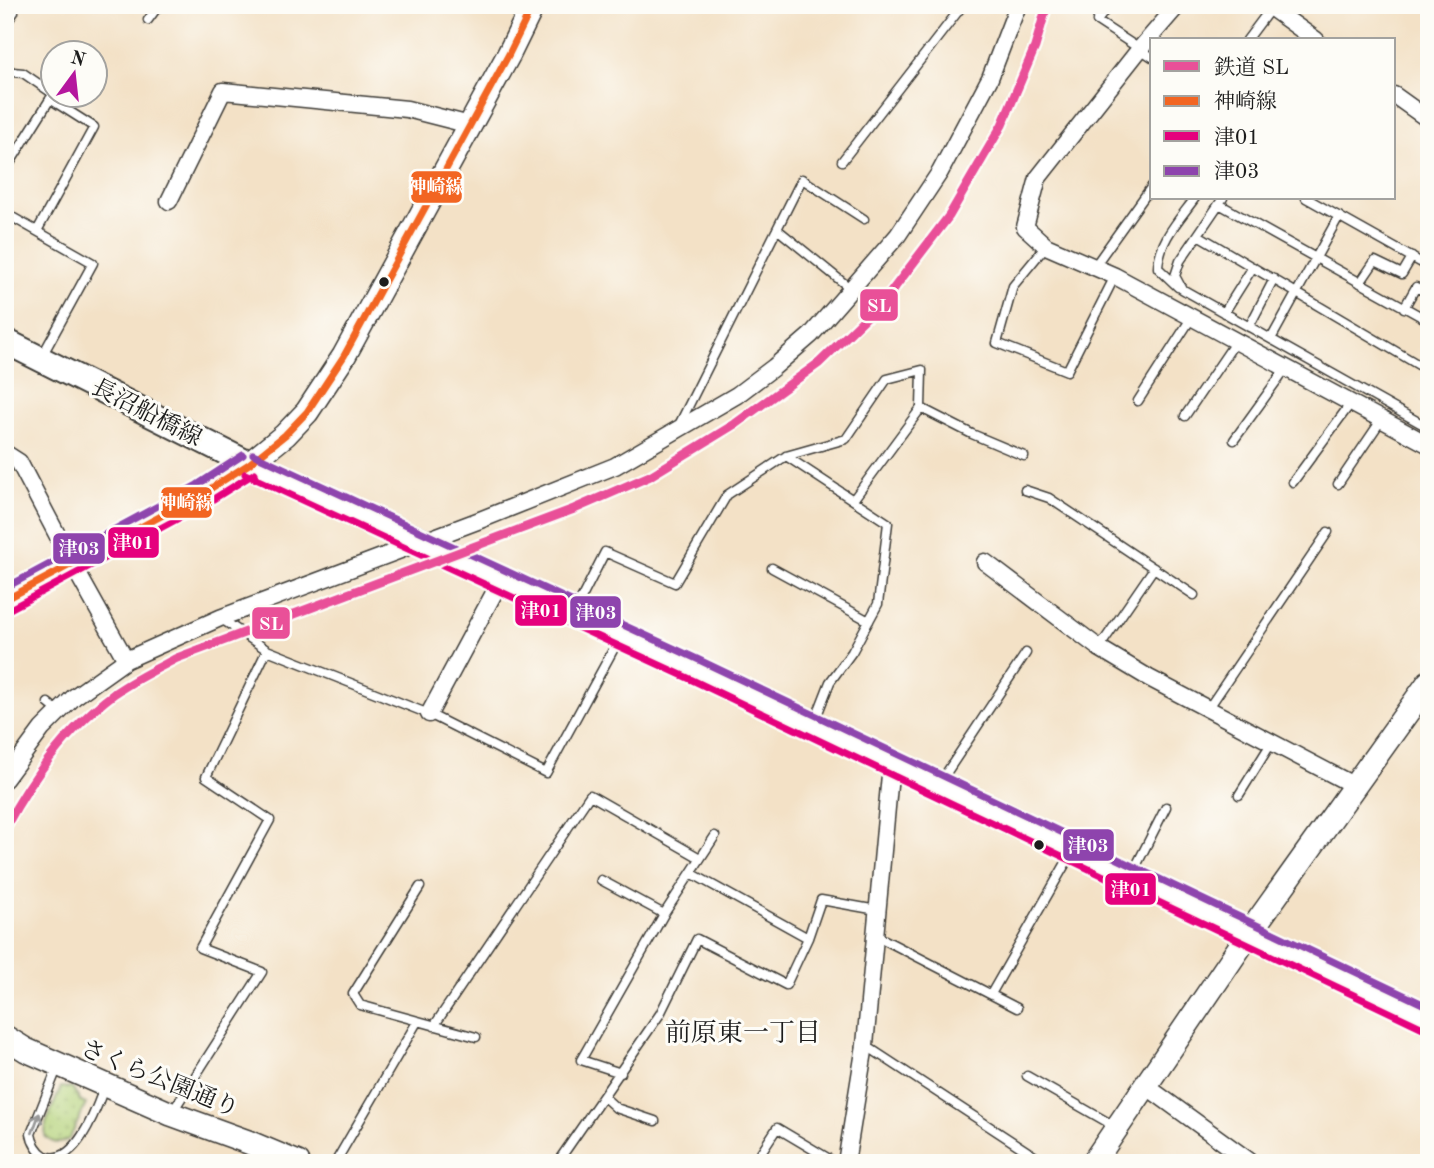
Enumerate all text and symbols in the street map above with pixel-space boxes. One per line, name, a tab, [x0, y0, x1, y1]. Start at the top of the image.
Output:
north arrow	[38, 38, 108, 108]
legend	[1150, 38, 1396, 200]
text: N	[68, 49, 88, 71]
text: 鉄道 SL	[1214, 56, 1289, 79]
text: 神崎線	[1214, 90, 1277, 113]
text: 津01	[1214, 126, 1259, 149]
text: 津03	[1214, 160, 1259, 183]
line badge: 神崎線	[410, 170, 463, 204]
text: 神崎線	[407, 176, 465, 198]
unlabelled marker	[377, 275, 391, 289]
line badge: SL	[859, 288, 899, 322]
text: SL	[867, 298, 892, 317]
street label: 長沼船橋線	[87, 373, 206, 452]
line badge: 神崎線	[160, 486, 213, 519]
text: 神崎線	[157, 492, 215, 514]
line badge: 津01	[107, 526, 160, 559]
line badge: 津03	[52, 532, 106, 565]
text: 津01	[112, 532, 154, 554]
text: 津03	[58, 538, 100, 560]
line badge: 津01	[514, 594, 568, 627]
line badge: 津03	[569, 595, 622, 629]
text: 津01	[520, 600, 562, 622]
text: 津03	[575, 602, 617, 624]
line badge: SL	[251, 606, 291, 640]
text: SL	[259, 616, 284, 635]
line badge: 津03	[1062, 828, 1115, 862]
text: 津03	[1067, 835, 1109, 857]
unlabelled marker	[1032, 838, 1046, 852]
line badge: 津01	[1104, 872, 1157, 906]
text: 津01	[1110, 879, 1152, 901]
district label: 前原東一丁目	[665, 1019, 821, 1047]
street label: さくら公園通り	[77, 1035, 242, 1122]
one-way arrow	[31, 1113, 43, 1135]

